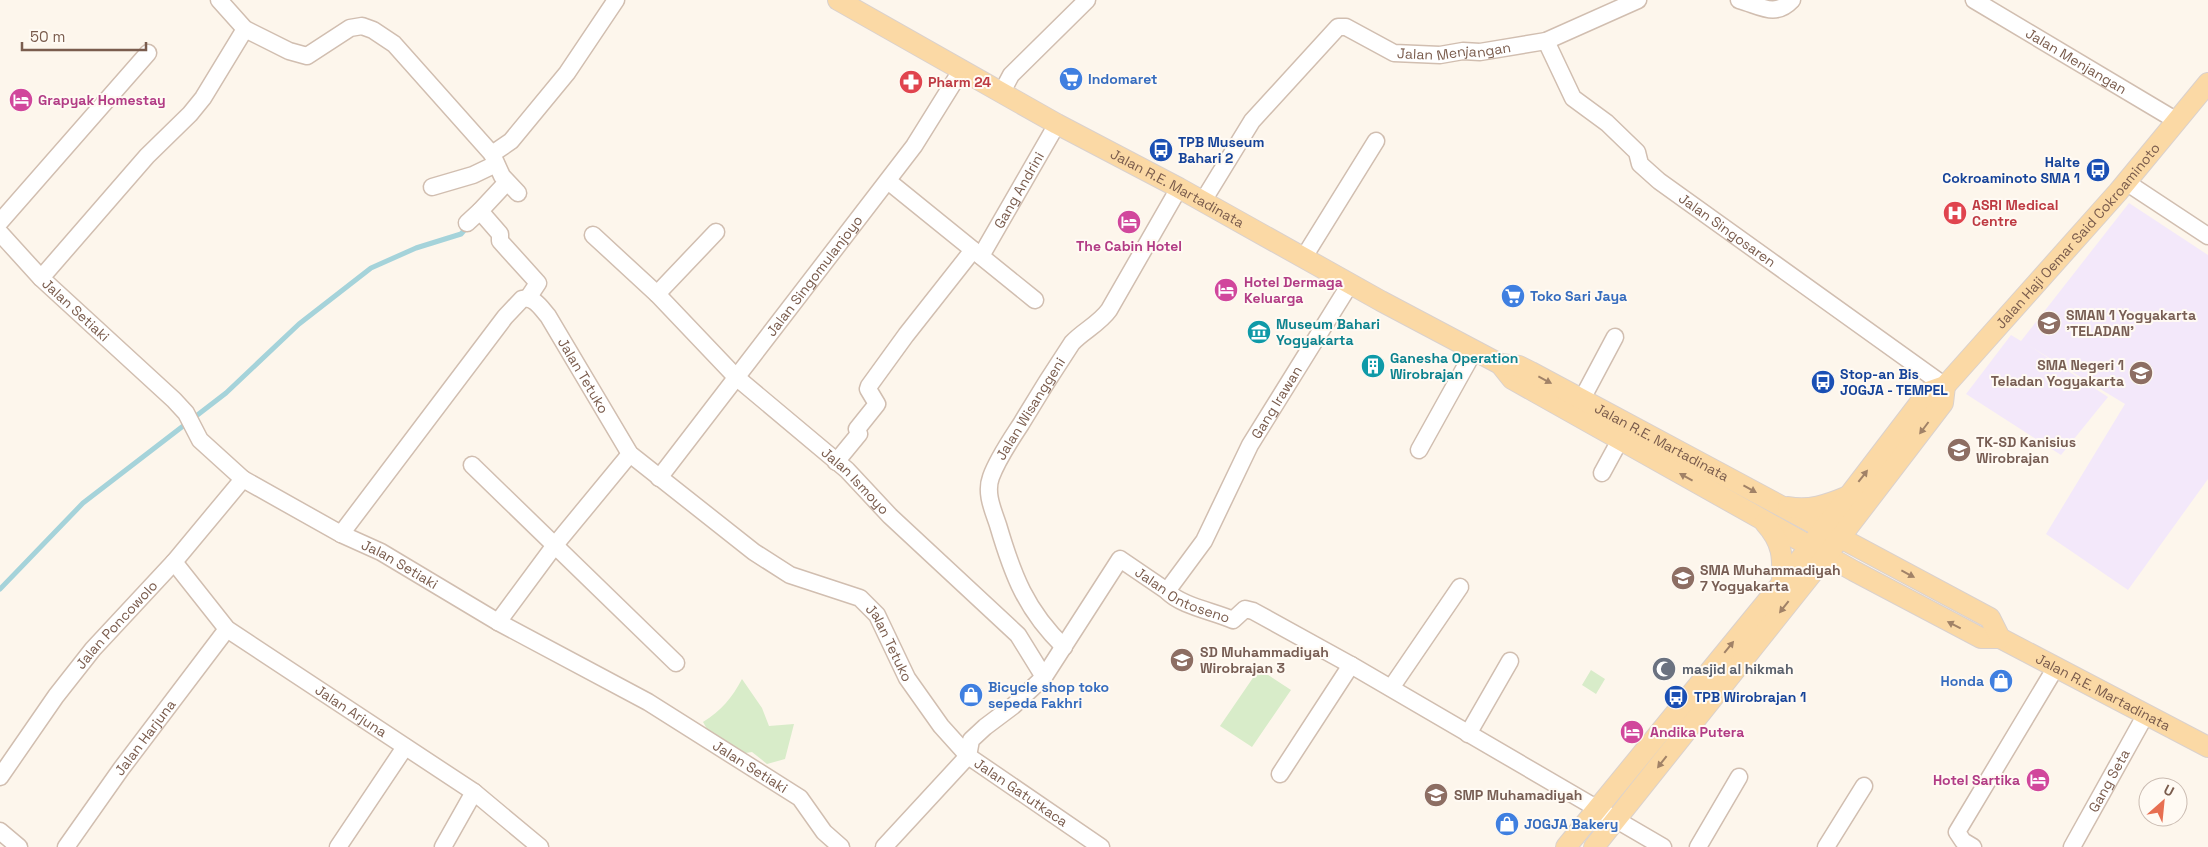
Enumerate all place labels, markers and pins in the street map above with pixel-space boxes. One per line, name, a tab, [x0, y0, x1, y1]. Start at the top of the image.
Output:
supermarket icon: Indomaret	[1058, 66, 1084, 92]
pharmacy icon: Pharm 24	[898, 69, 924, 95]
place label: Indomaret	[1088, 70, 1157, 88]
place label: Pharm 24	[928, 73, 991, 91]
hotel icon: Grapyak Homestay	[8, 87, 34, 113]
place label: Grapyak Homestay	[38, 91, 166, 109]
place label: TPB Museum Bahari 2	[1178, 133, 1264, 167]
bus stop icon: TPB Museum Bahari 2	[1148, 137, 1174, 163]
place label: Halte Cokroaminoto SMA 1	[1942, 153, 2080, 187]
bus stop icon: Halte Cokroaminoto SMA 1	[2085, 157, 2111, 183]
place label: ASRI Medical Centre	[1972, 196, 2059, 230]
hospital icon: ASRI Medical Centre	[1942, 200, 1968, 226]
hotel icon: The Cabin Hotel	[1116, 209, 1142, 235]
place label: The Cabin Hotel	[1076, 237, 1182, 255]
place label: Hotel Dermaga Keluarga	[1244, 273, 1343, 307]
hotel icon: Hotel Dermaga Keluarga	[1213, 277, 1239, 303]
supermarket icon: Toko Sari Jaya	[1500, 283, 1526, 309]
place label: Toko Sari Jaya	[1530, 287, 1627, 305]
place label: SMAN 1 Yogyakarta 'TELADAN'	[2066, 306, 2196, 340]
school or university icon: SMAN 1 Yogyakarta 'TELADAN'	[2036, 310, 2062, 336]
place label: Museum Bahari Yogyakarta	[1276, 315, 1380, 349]
museum icon: Museum Bahari Yogyakarta	[1246, 319, 1272, 345]
place label: Ganesha Operation Wirobrajan	[1390, 349, 1518, 383]
building icon: Ganesha Operation Wirobrajan	[1360, 353, 1386, 379]
place label: SMA Negeri 1 Teladan Yogyakarta	[1991, 356, 2124, 390]
school or university icon: SMA Negeri 1 Teladan Yogyakarta	[2128, 360, 2154, 386]
place label: Stop-an Bis JOGJA - TEMPEL	[1840, 365, 1948, 399]
bus stop icon: Stop-an Bis JOGJA - TEMPEL	[1810, 369, 1836, 395]
place label: TK-SD Kanisius Wirobrajan	[1976, 433, 2076, 467]
school or university icon: TK-SD Kanisius Wirobrajan	[1946, 437, 1972, 463]
place label: SMA Muhammadiyah 7 Yogyakarta	[1700, 561, 1841, 595]
school or university icon: SMA Muhammadiyah 7 Yogyakarta	[1670, 565, 1696, 591]
place label: SD Muhammadiyah Wirobrajan 3	[1200, 643, 1329, 677]
school or university icon: SD Muhammadiyah Wirobrajan 3	[1169, 647, 1195, 673]
mosque icon: masjid al hikmah	[1651, 656, 1677, 682]
place label: masjid al hikmah	[1682, 660, 1794, 678]
shop icon: Honda	[1988, 668, 2014, 694]
place label: Honda	[1941, 672, 1984, 690]
place label: Bicycle shop toko sepeda Fakhri	[988, 678, 1109, 712]
shop icon: Bicycle shop toko sepeda Fakhri	[958, 682, 984, 708]
bus stop icon: TPB Wirobrajan 1	[1663, 684, 1689, 710]
place label: TPB Wirobrajan 1	[1694, 688, 1806, 706]
hotel icon: Andika Putera	[1619, 719, 1645, 745]
place label: Andika Putera	[1650, 723, 1744, 741]
hotel icon: Hotel Sartika	[2025, 767, 2051, 793]
place label: Hotel Sartika	[1933, 771, 2020, 789]
school or university icon: SMP Muhamadiyah	[1423, 782, 1449, 808]
place label: SMP Muhamadiyah	[1454, 786, 1582, 804]
shop icon: JOGJA Bakery	[1494, 811, 1520, 837]
place label: JOGJA Bakery	[1524, 815, 1618, 833]

